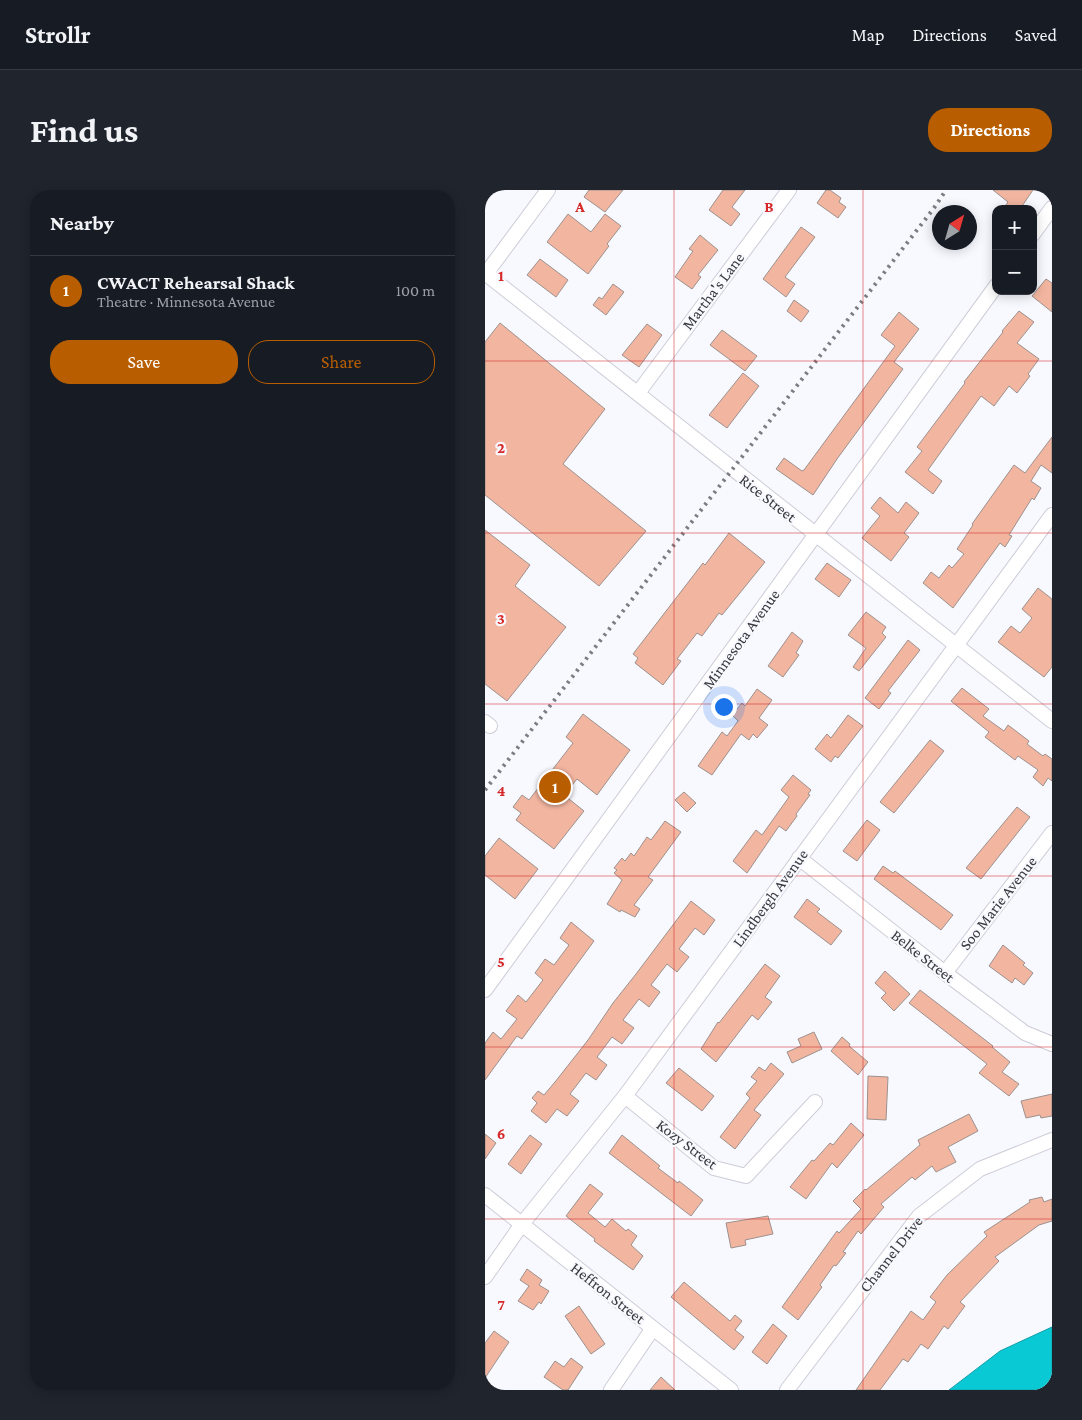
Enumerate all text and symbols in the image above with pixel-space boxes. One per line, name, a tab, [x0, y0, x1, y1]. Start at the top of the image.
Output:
text: Strollr	[25, 21, 91, 48]
text: Map	[852, 25, 884, 45]
text: Directions	[912, 25, 987, 45]
text: Saved	[1015, 25, 1057, 45]
button: Directions	[928, 108, 1052, 152]
text: Find us	[30, 111, 138, 150]
text: A	[574, 198, 585, 215]
text: B	[764, 198, 774, 215]
north arrow	[932, 205, 977, 250]
map controls	[992, 205, 1037, 295]
button: +	[992, 205, 1037, 250]
text: Nearby	[50, 211, 114, 235]
street label: Martha's Lane	[679, 249, 747, 333]
button: −	[992, 250, 1037, 295]
text: 1	[498, 267, 504, 284]
text: CWACT Rehearsal Shack	[97, 272, 295, 293]
text: 1	[63, 282, 69, 299]
text: 100 m	[396, 282, 435, 299]
text: Theatre · Minnesota Avenue	[97, 293, 275, 310]
button: Save	[50, 340, 238, 384]
button: Share	[248, 340, 435, 384]
text: 2	[497, 439, 505, 456]
street label: Rice Street	[736, 471, 800, 526]
street label: Minnesota Avenue	[699, 586, 783, 692]
text: 3	[497, 610, 505, 627]
your location	[711, 694, 737, 720]
pin: 1	[539, 768, 571, 806]
text: 4	[497, 782, 506, 799]
street label: Lindbergh Avenue	[729, 846, 812, 951]
street label: Soo Marie Avenue	[956, 853, 1040, 953]
street label: Belke Street	[888, 926, 958, 986]
text: 5	[497, 953, 505, 970]
street label: Kozy Street	[653, 1116, 721, 1174]
text: 6	[497, 1125, 505, 1142]
street label: Channel Drive	[856, 1213, 926, 1295]
street label: Heffron Street	[568, 1259, 649, 1328]
text: 7	[497, 1296, 505, 1313]

